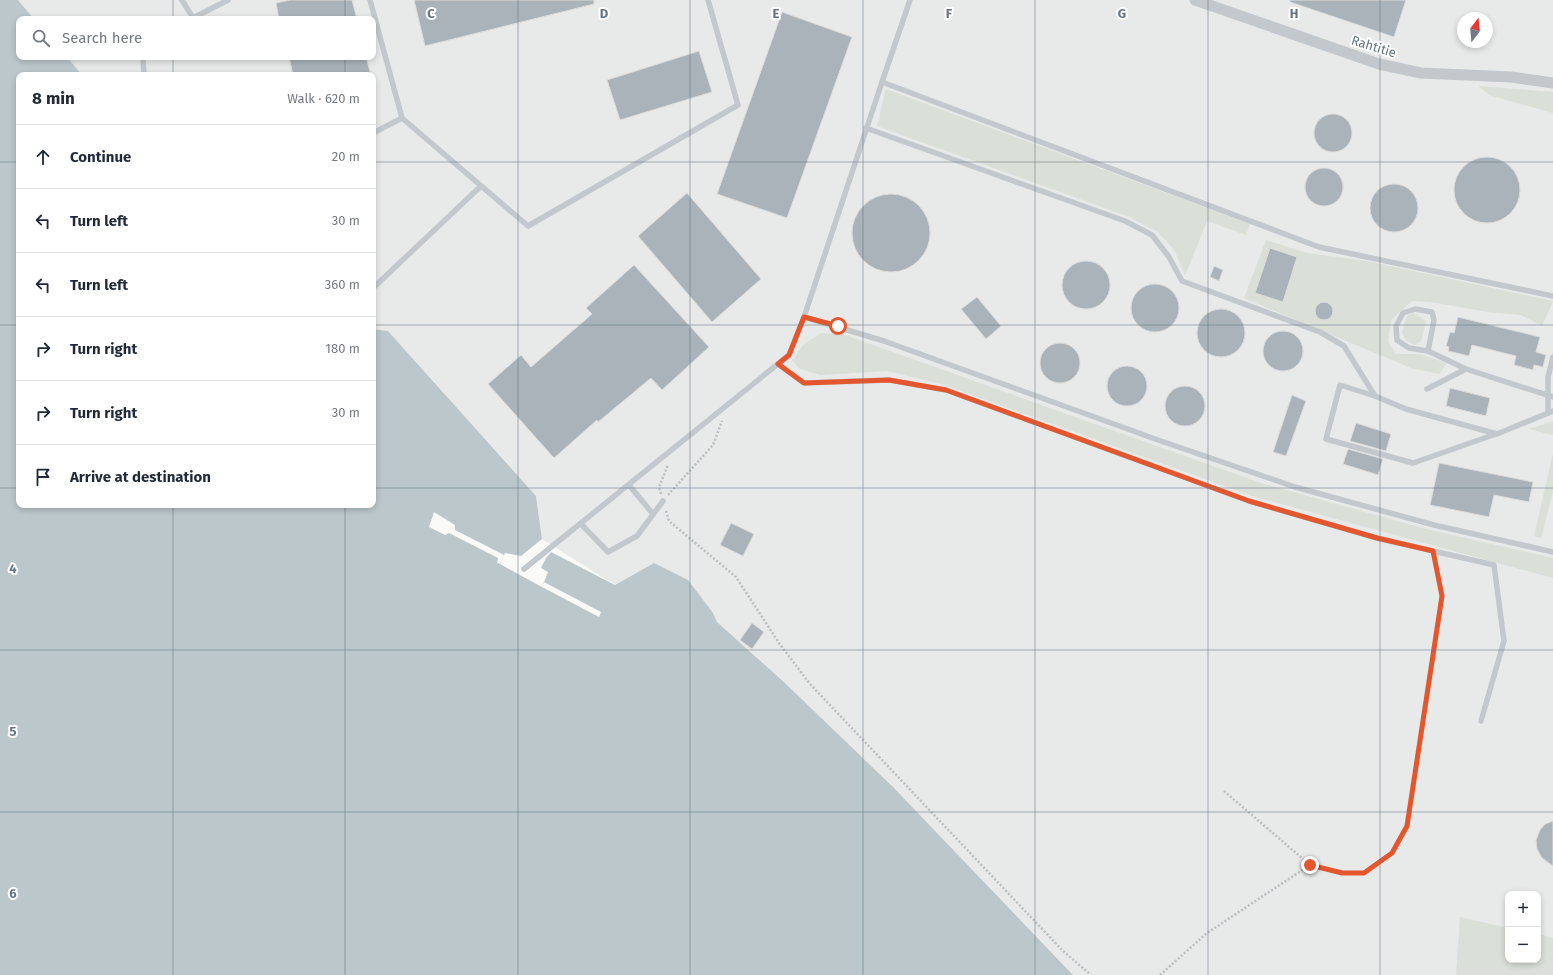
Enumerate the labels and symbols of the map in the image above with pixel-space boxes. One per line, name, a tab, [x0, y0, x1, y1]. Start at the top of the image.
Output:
text: C	[427, 6, 435, 21]
text: D	[600, 6, 609, 21]
text: E	[773, 6, 780, 21]
text: F	[946, 6, 953, 21]
text: G	[1118, 6, 1126, 21]
text: H	[1290, 6, 1298, 21]
north arrow	[1457, 12, 1493, 48]
street label: Rahtitie	[1350, 33, 1398, 60]
route start	[829, 317, 847, 335]
text: 4	[9, 561, 17, 576]
text: 5	[10, 724, 17, 739]
route end	[1301, 856, 1319, 874]
text: 6	[9, 886, 17, 901]

